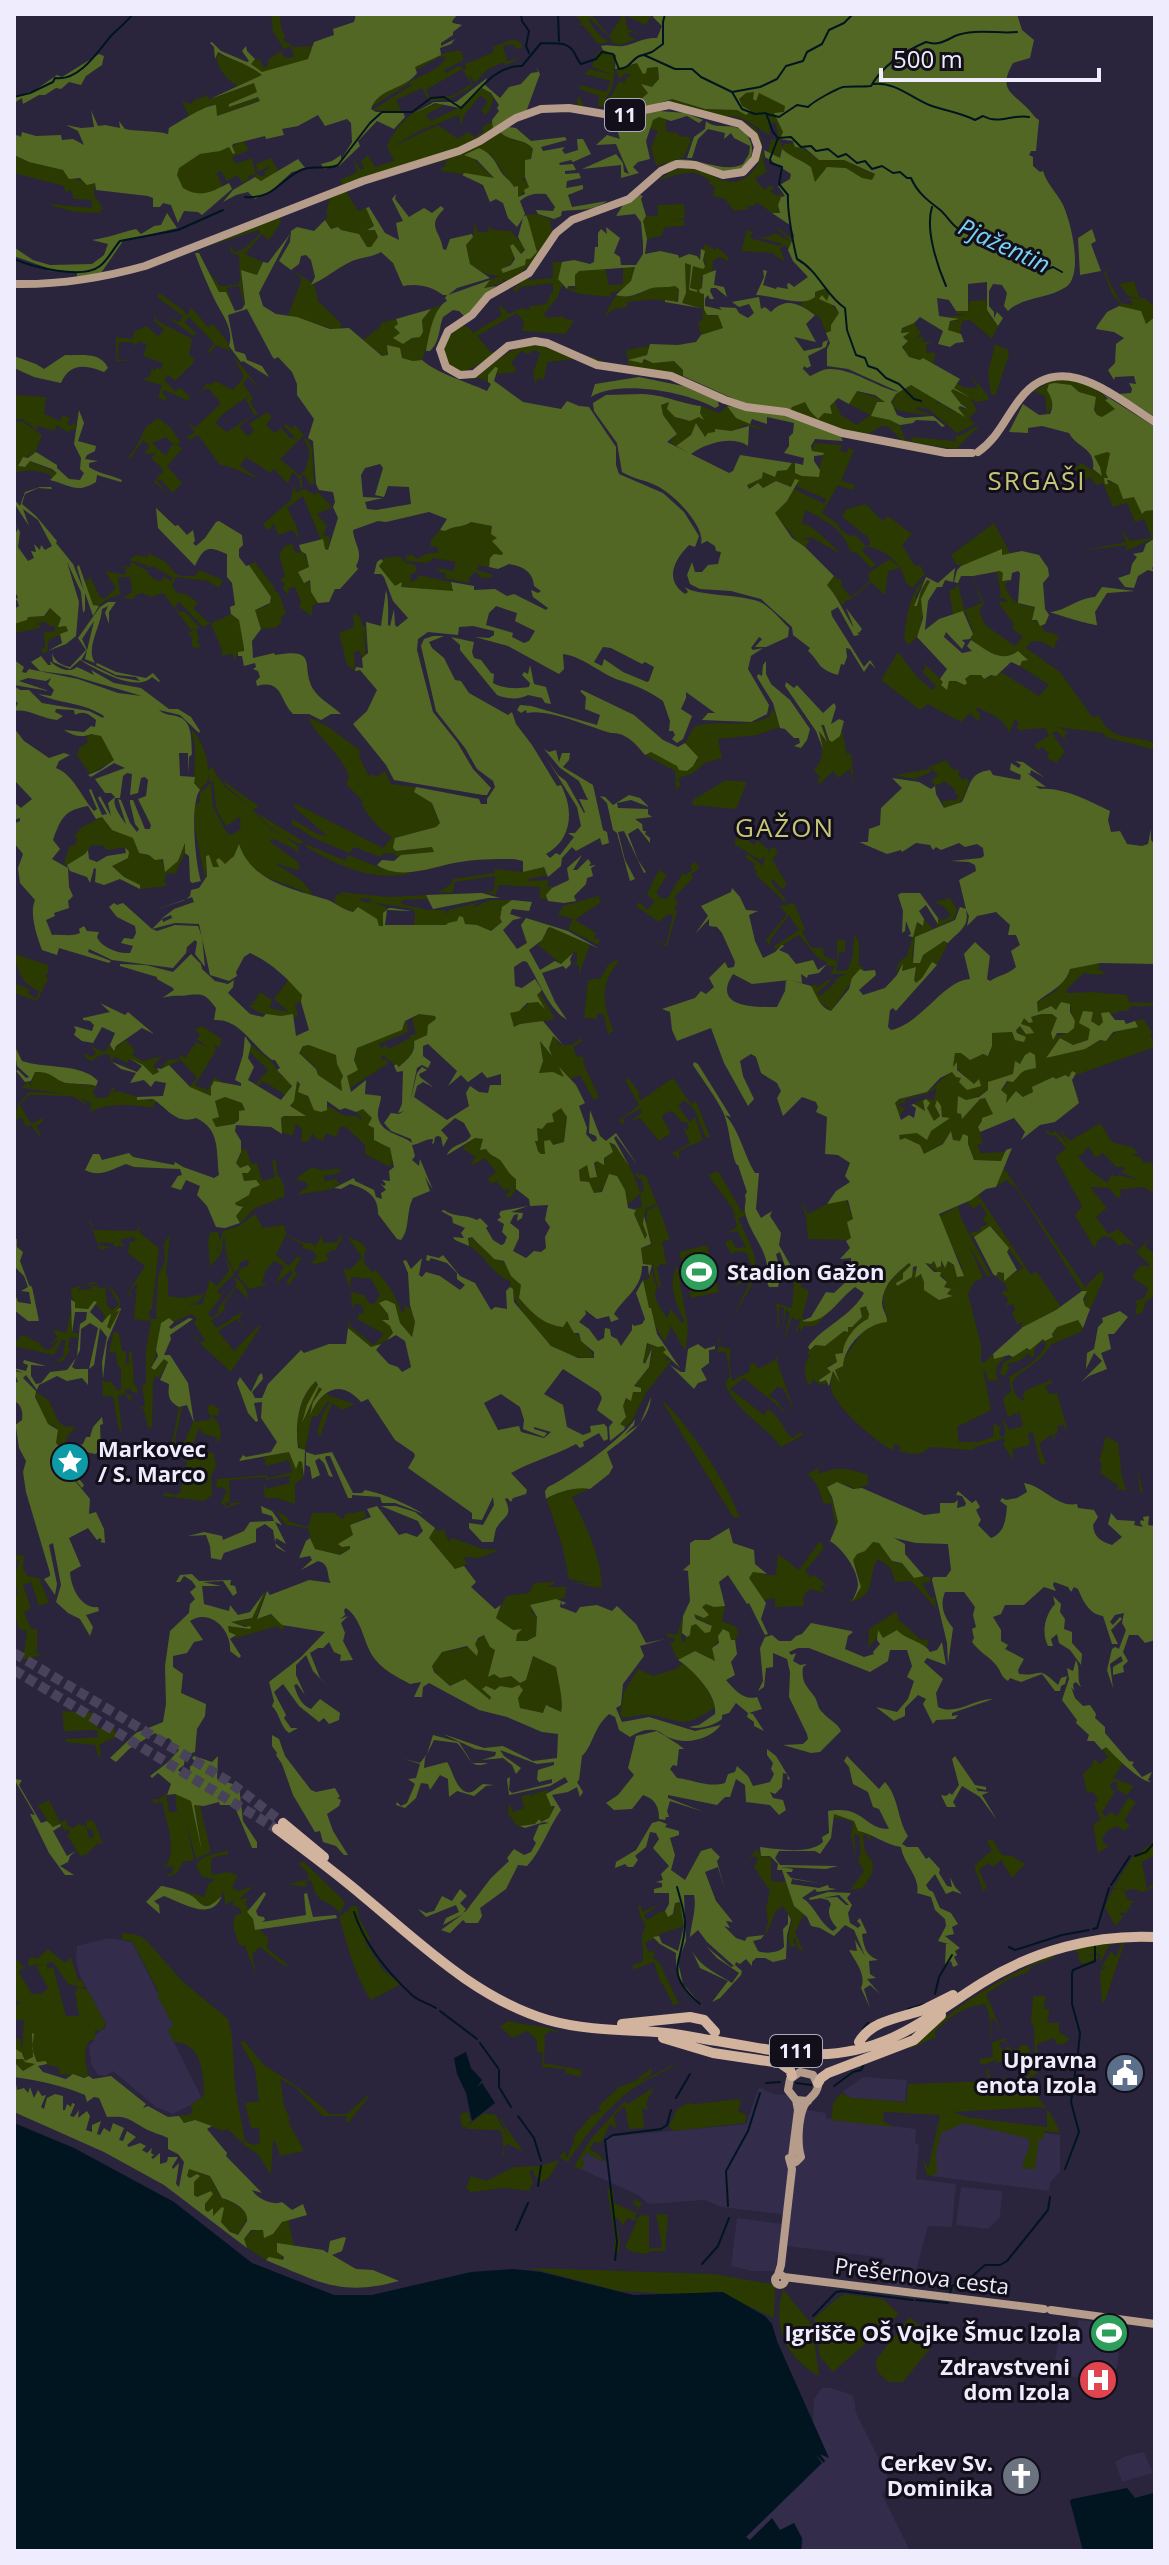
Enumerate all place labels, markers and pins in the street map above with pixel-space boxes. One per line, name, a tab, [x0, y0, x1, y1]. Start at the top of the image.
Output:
sports icon: Stadion Gažon	[678, 1251, 720, 1293]
place label: Stadion Gažon	[727, 1256, 884, 1286]
place label: Markovec / S. Marco	[98, 1433, 206, 1488]
place icon: Markovec / S. Marco	[49, 1441, 91, 1483]
place label: Upravna enota Izola	[976, 2044, 1097, 2099]
public building icon: Upravna enota Izola	[1104, 2052, 1146, 2094]
sports icon: Igrišče OŠ Vojke Šmuc Izola	[1088, 2312, 1130, 2354]
place label: Igrišče OŠ Vojke Šmuc Izola	[784, 2317, 1081, 2347]
place label: Zdravstveni dom Izola	[940, 2351, 1070, 2406]
hospital icon: Zdravstveni dom Izola	[1077, 2359, 1119, 2401]
place label: Cerkev Sv. Dominika	[880, 2447, 993, 2502]
church icon: Cerkev Sv. Dominika	[1000, 2455, 1042, 2497]

